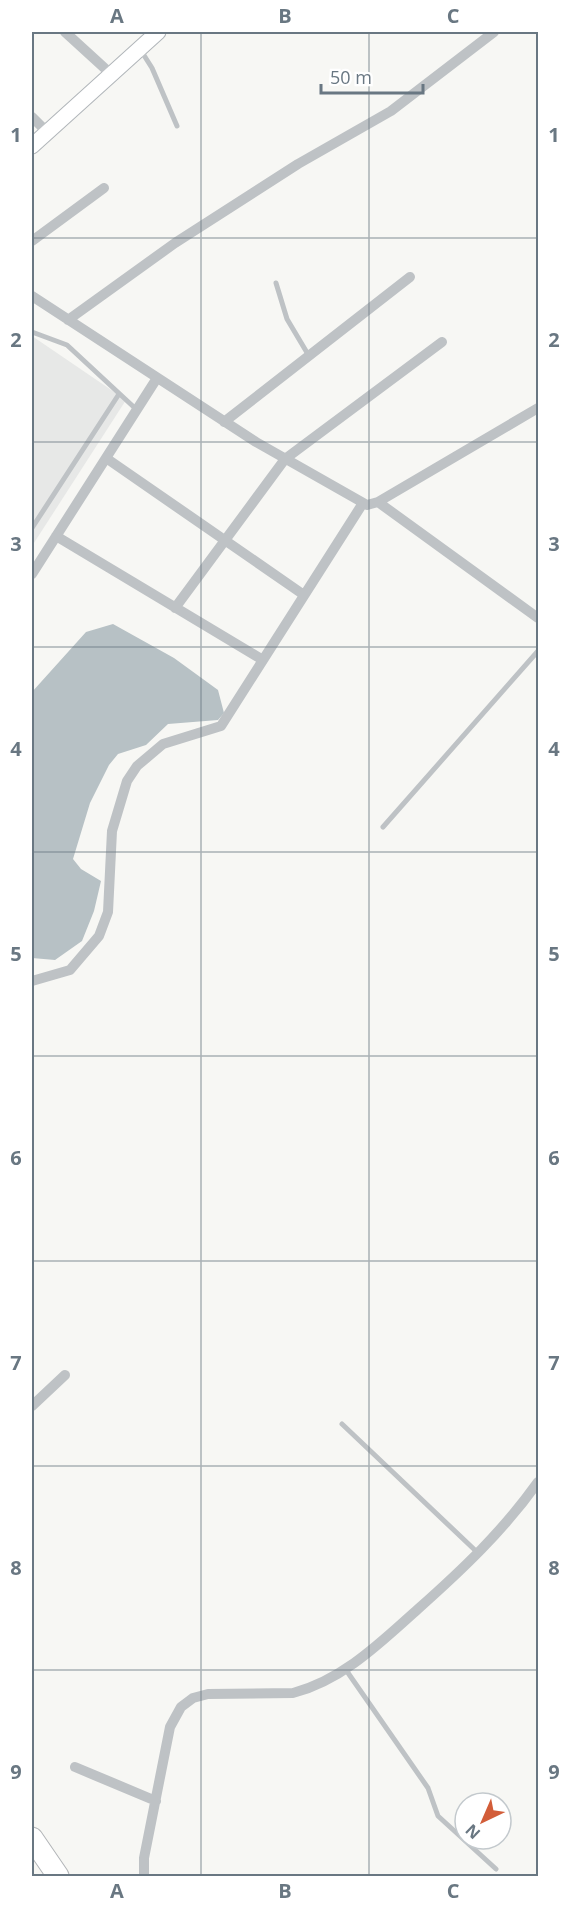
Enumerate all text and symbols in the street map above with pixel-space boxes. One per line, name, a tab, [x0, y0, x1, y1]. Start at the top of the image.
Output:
text: A	[110, 2, 124, 29]
text: B	[278, 2, 292, 29]
text: C	[447, 2, 460, 29]
scale bar	[321, 57, 423, 95]
text: 50 m	[330, 65, 372, 89]
text: 1	[10, 121, 22, 148]
text: 1	[548, 121, 560, 148]
text: 2	[10, 326, 22, 353]
text: 2	[548, 326, 560, 353]
text: 3	[10, 530, 22, 557]
text: 3	[548, 530, 560, 557]
text: 4	[10, 735, 22, 762]
text: 4	[548, 735, 560, 762]
text: 5	[10, 940, 22, 967]
text: 5	[548, 940, 560, 967]
text: 6	[10, 1144, 22, 1171]
text: 6	[548, 1144, 560, 1171]
text: 7	[10, 1349, 22, 1376]
text: 7	[548, 1349, 560, 1376]
text: 8	[10, 1554, 22, 1581]
text: 8	[548, 1554, 560, 1581]
text: 9	[10, 1758, 22, 1785]
text: 9	[548, 1758, 560, 1785]
north arrow	[453, 1791, 513, 1851]
text: N	[460, 1819, 485, 1844]
text: A	[110, 1877, 124, 1904]
text: B	[278, 1877, 292, 1904]
text: C	[447, 1877, 460, 1904]

